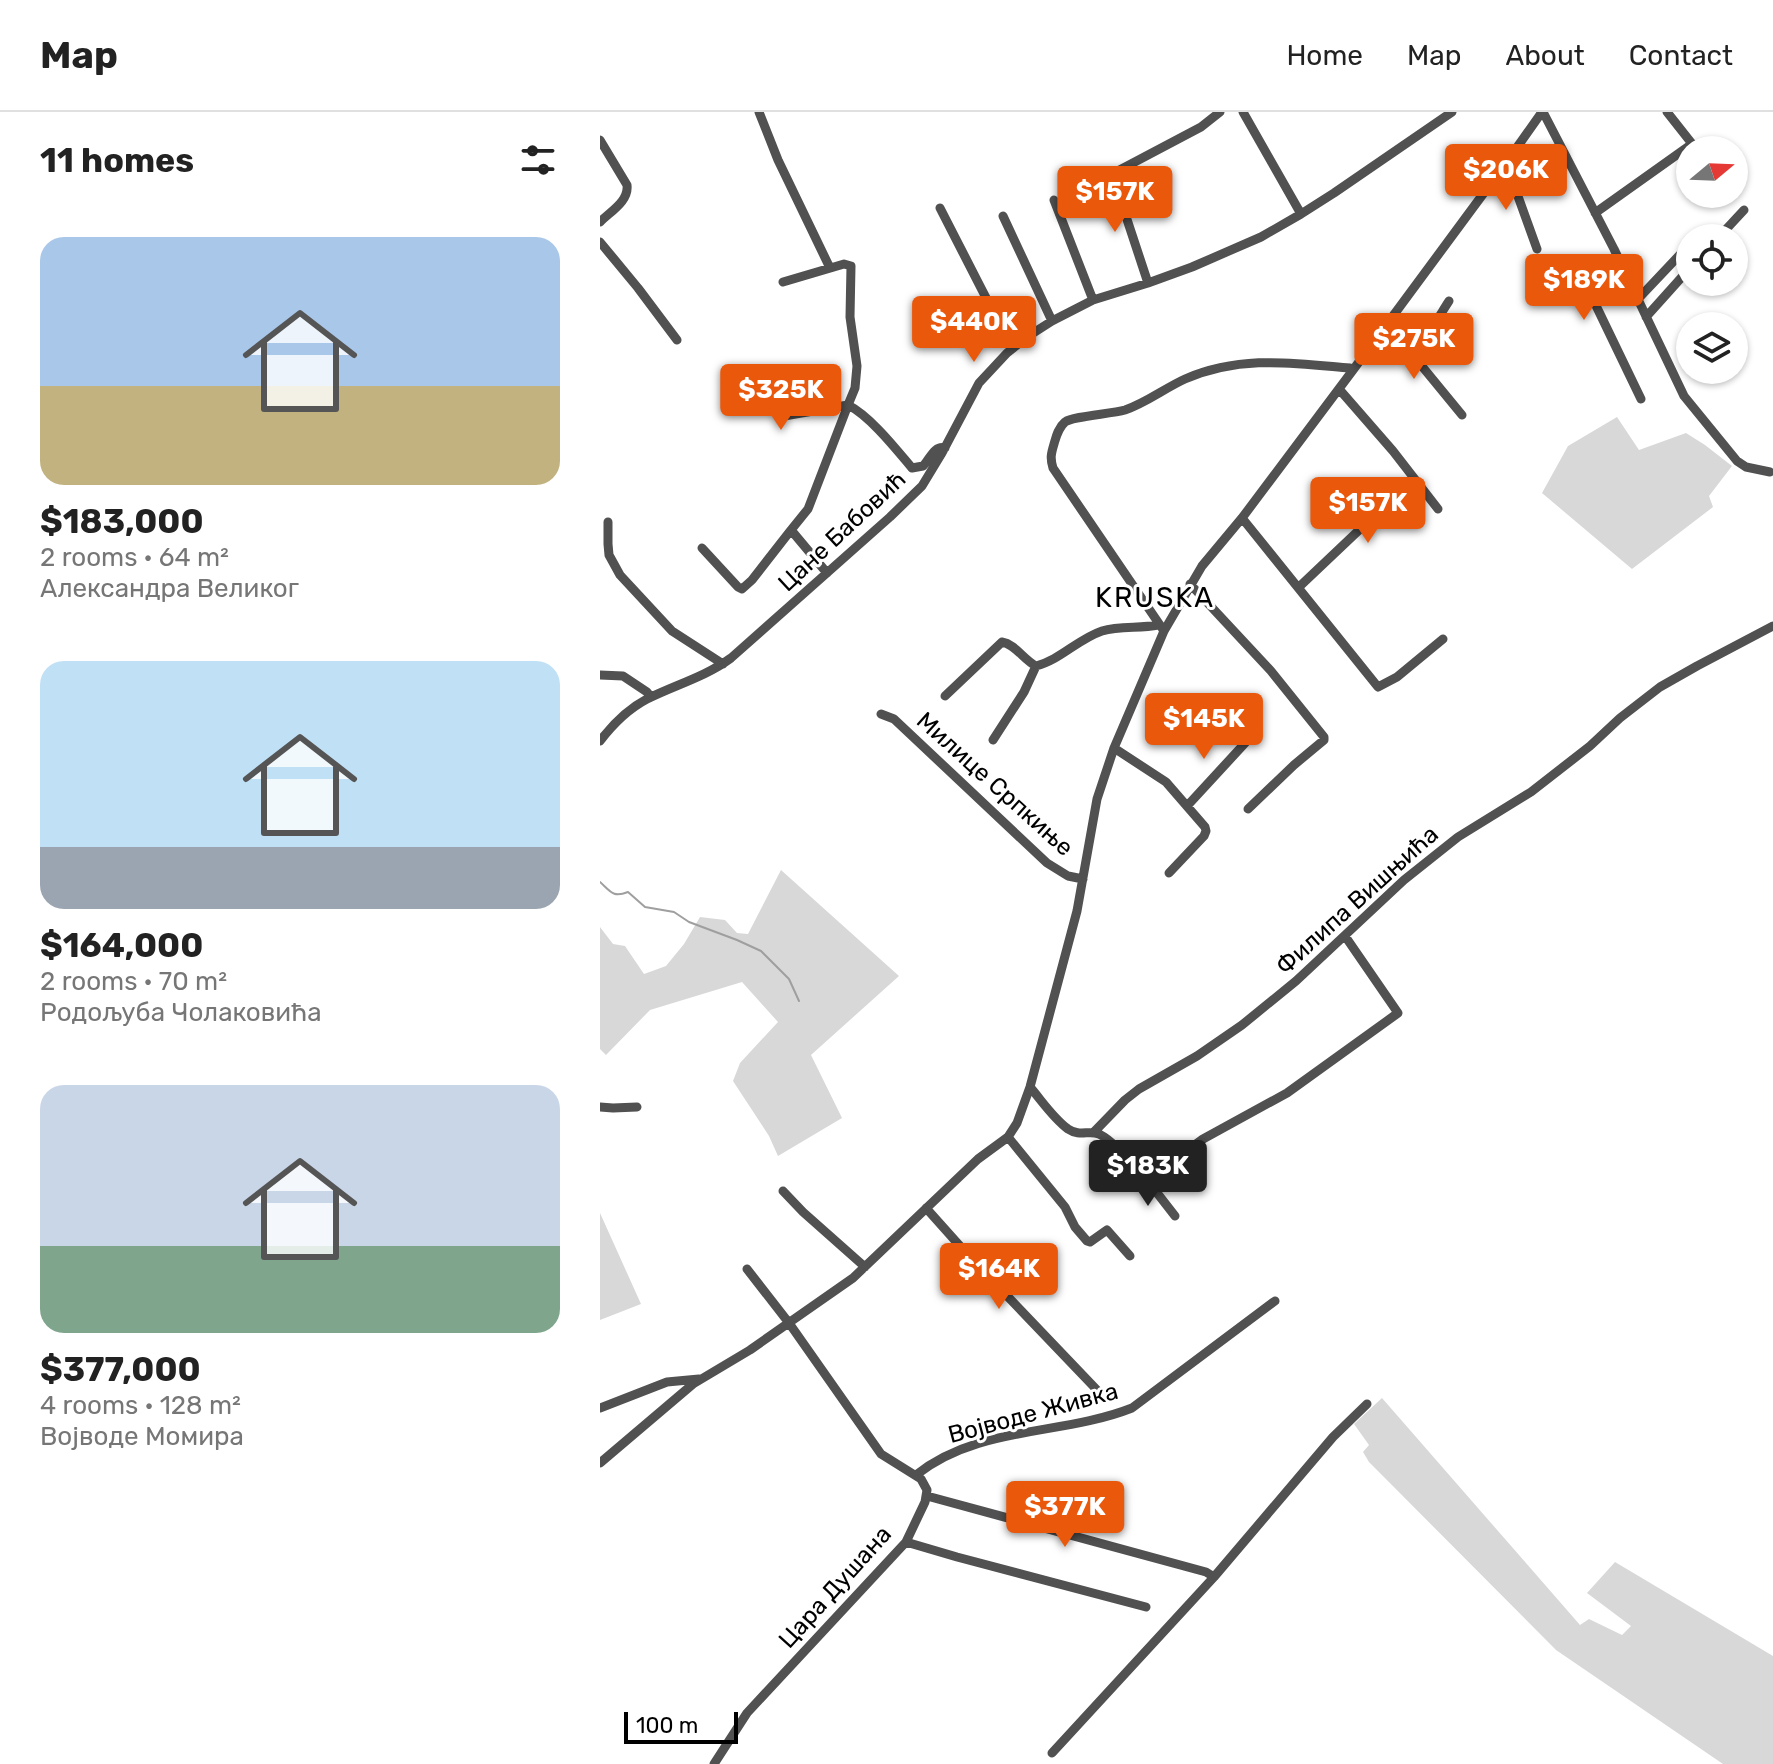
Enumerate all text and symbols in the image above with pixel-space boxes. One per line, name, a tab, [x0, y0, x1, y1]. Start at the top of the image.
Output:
text: Map	[40, 32, 118, 78]
text: Home	[1286, 39, 1363, 72]
text: Map	[1407, 39, 1461, 72]
text: About	[1505, 39, 1585, 72]
text: Contact	[1629, 39, 1733, 72]
north arrow	[1676, 136, 1748, 208]
map controls	[1676, 136, 1748, 384]
icon: filters	[516, 138, 560, 182]
text: 11 homes	[40, 140, 194, 181]
pin: $206K	[1450, 144, 1562, 212]
text: $206K	[1463, 154, 1549, 185]
pin: $157K	[1059, 166, 1171, 234]
text: $157K	[1075, 176, 1155, 207]
button: locate	[1676, 224, 1748, 296]
pin: $189K	[1528, 254, 1640, 322]
text: $189K	[1543, 264, 1625, 295]
icon: home	[228, 289, 372, 433]
pin: $440K	[918, 296, 1030, 364]
text: $440K	[930, 306, 1018, 337]
button: layers	[1676, 312, 1748, 384]
pin: $275K	[1358, 313, 1470, 381]
text: $275K	[1372, 323, 1456, 354]
pin: $325K	[725, 364, 837, 432]
text: $325K	[738, 374, 824, 405]
street label: Цане Бабовић	[772, 465, 912, 597]
pin: $157K	[1312, 477, 1424, 545]
text: $157K	[1328, 487, 1408, 518]
text: $183,000	[40, 501, 204, 542]
text: 2 rooms · 64 m²	[40, 542, 229, 573]
text: Александра Великог	[40, 573, 299, 604]
district label: KRUSKA	[1095, 581, 1215, 614]
pin: $145K	[1148, 693, 1260, 761]
text: $145K	[1163, 703, 1245, 734]
street label: Милице Српкиње	[911, 706, 1079, 862]
icon: home	[228, 713, 372, 857]
street label: Филипа Вишњића	[1270, 820, 1444, 980]
text: $164,000	[40, 925, 203, 966]
text: 2 rooms · 70 m²	[40, 966, 227, 997]
text: Родољуба Чолаковића	[40, 997, 322, 1028]
icon: home	[228, 1137, 372, 1281]
pin: $183K	[1092, 1140, 1204, 1208]
text: $183K	[1107, 1150, 1189, 1181]
pin: $164K	[943, 1243, 1055, 1311]
text: $164K	[958, 1253, 1040, 1284]
text: $377,000	[40, 1349, 201, 1390]
street label: Војводе Живка	[945, 1377, 1121, 1449]
text: 4 rooms · 128 m²	[40, 1390, 241, 1421]
text: Војводе Момира	[40, 1421, 244, 1452]
pin: $377K	[1009, 1481, 1121, 1549]
text: $377K	[1024, 1491, 1106, 1522]
street label: Цара Душана	[773, 1520, 897, 1654]
scale bar	[624, 1708, 738, 1744]
text: 100 m	[636, 1712, 698, 1739]

